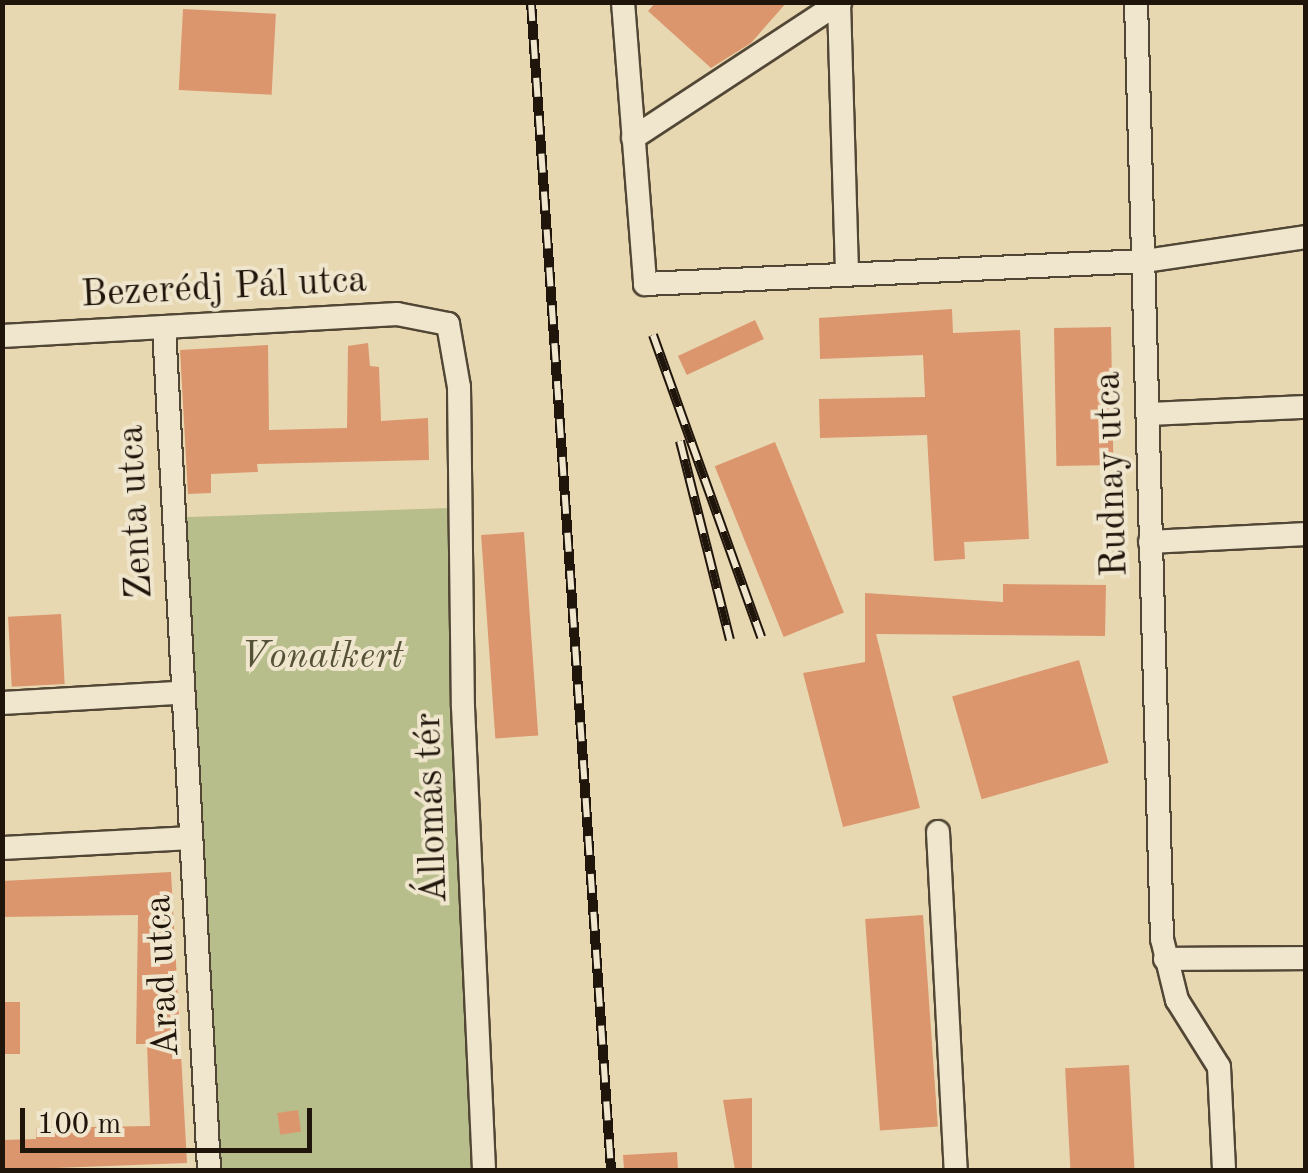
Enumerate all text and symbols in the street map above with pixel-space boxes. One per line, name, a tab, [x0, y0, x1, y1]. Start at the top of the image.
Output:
street label: Bezerédj Pál utca	[80, 259, 368, 319]
street label: Rudnay utca	[1087, 370, 1139, 578]
street label: Zenta utca	[110, 424, 164, 600]
park label: Vonatkert	[240, 635, 404, 681]
street label: Állomás tér	[407, 712, 459, 904]
street label: Arad utca	[137, 894, 191, 1058]
scale bar	[25, 1088, 318, 1150]
text: 100 m	[37, 1110, 121, 1140]

